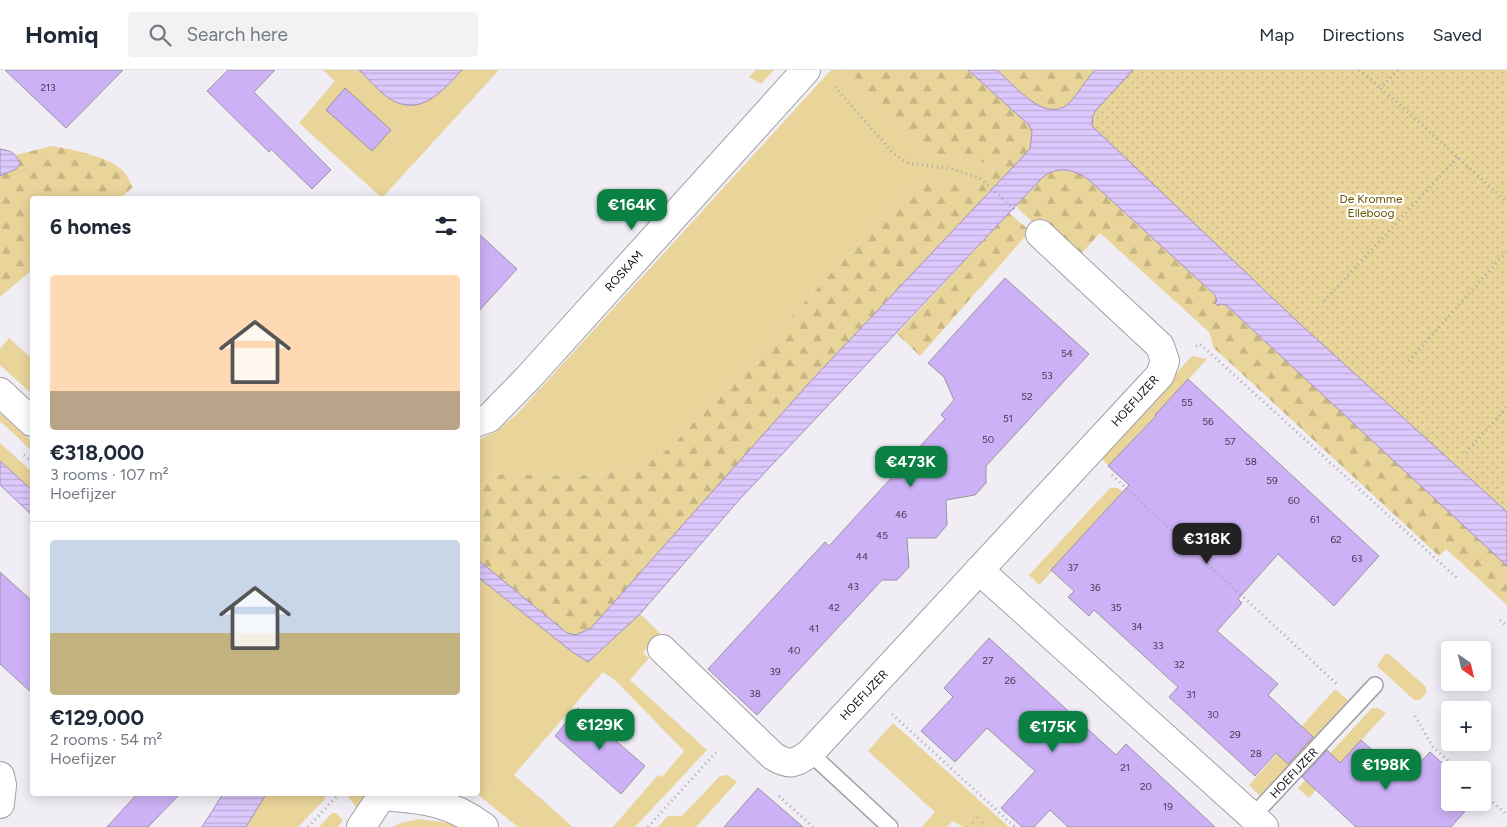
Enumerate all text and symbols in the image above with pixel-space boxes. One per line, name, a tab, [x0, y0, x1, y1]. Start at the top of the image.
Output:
search box	[128, 12, 478, 57]
text: Homiq	[25, 20, 98, 49]
icon: search	[146, 21, 174, 49]
text: Search here	[186, 23, 288, 46]
text: Map	[1259, 24, 1294, 46]
text: Directions	[1322, 24, 1404, 46]
text: Saved	[1432, 24, 1482, 46]
house number: 213	[40, 81, 56, 94]
pin: €164K	[597, 189, 667, 231]
park label: De Kromme Elleboog	[1339, 192, 1403, 220]
text: €164K	[608, 195, 656, 214]
icon: filters	[432, 212, 460, 240]
text: 6 homes	[50, 214, 131, 239]
street label: ROSKAM	[602, 248, 646, 294]
icon: home	[210, 307, 300, 397]
house number: 54	[1061, 347, 1073, 360]
house number: 53	[1041, 369, 1053, 382]
street label: HOEFIJZER	[1108, 373, 1162, 429]
house number: 52	[1021, 390, 1033, 403]
house number: 55	[1181, 396, 1193, 409]
house number: 51	[1003, 412, 1013, 425]
house number: 56	[1202, 415, 1214, 428]
house number: 50	[982, 433, 994, 446]
house number: 57	[1224, 435, 1236, 448]
text: €318,000	[50, 440, 144, 465]
pin: €473K	[876, 446, 946, 488]
text: €473K	[886, 452, 936, 471]
house number: 58	[1245, 455, 1257, 468]
text: 3 rooms · 107 m²	[50, 465, 168, 484]
house number: 59	[1266, 474, 1278, 487]
text: Hoefijzer	[50, 484, 116, 503]
house number: 60	[1288, 494, 1300, 507]
house number: 46	[895, 508, 907, 521]
house number: 61	[1310, 513, 1320, 526]
pin: €318K	[1172, 522, 1242, 565]
house number: 45	[876, 529, 888, 542]
text: €318K	[1183, 529, 1231, 548]
house number: 62	[1330, 533, 1342, 546]
house number: 44	[856, 550, 868, 563]
house number: 63	[1351, 552, 1363, 565]
house number: 37	[1068, 561, 1079, 574]
icon: home	[210, 573, 300, 663]
house number: 43	[847, 580, 859, 593]
house number: 36	[1089, 581, 1101, 594]
house number: 42	[828, 601, 840, 614]
house number: 35	[1110, 601, 1122, 614]
house number: 34	[1131, 620, 1143, 633]
house number: 41	[809, 622, 819, 635]
house number: 33	[1153, 639, 1163, 652]
north arrow	[1441, 641, 1491, 691]
map controls	[1441, 641, 1491, 811]
house number: 40	[788, 644, 800, 657]
house number: 27	[983, 654, 994, 667]
house number: 32	[1173, 658, 1185, 671]
house number: 39	[769, 665, 781, 678]
street label: HOEFIJZER	[837, 667, 891, 723]
house number: 26	[1004, 674, 1016, 687]
house number: 38	[749, 687, 761, 700]
house number: 31	[1186, 688, 1196, 701]
button: +	[1441, 701, 1491, 751]
text: €129,000	[50, 705, 144, 730]
pin: €129K	[565, 708, 635, 751]
house number: 30	[1207, 708, 1219, 721]
pin: €175K	[1018, 710, 1088, 753]
text: €129K	[576, 715, 624, 734]
text: €175K	[1030, 717, 1076, 736]
house number: 29	[1229, 728, 1241, 741]
text: 2 rooms · 54 m²	[50, 730, 162, 749]
street label: HOEFIJZER	[1267, 745, 1321, 801]
house number: 28	[1250, 747, 1262, 760]
pin: €198K	[1351, 748, 1421, 791]
text: Hoefijzer	[50, 749, 116, 768]
text: €198K	[1362, 755, 1410, 774]
house number: 21	[1120, 761, 1130, 774]
button: −	[1441, 761, 1491, 811]
house number: 20	[1140, 780, 1152, 793]
house number: 19	[1163, 800, 1173, 813]

